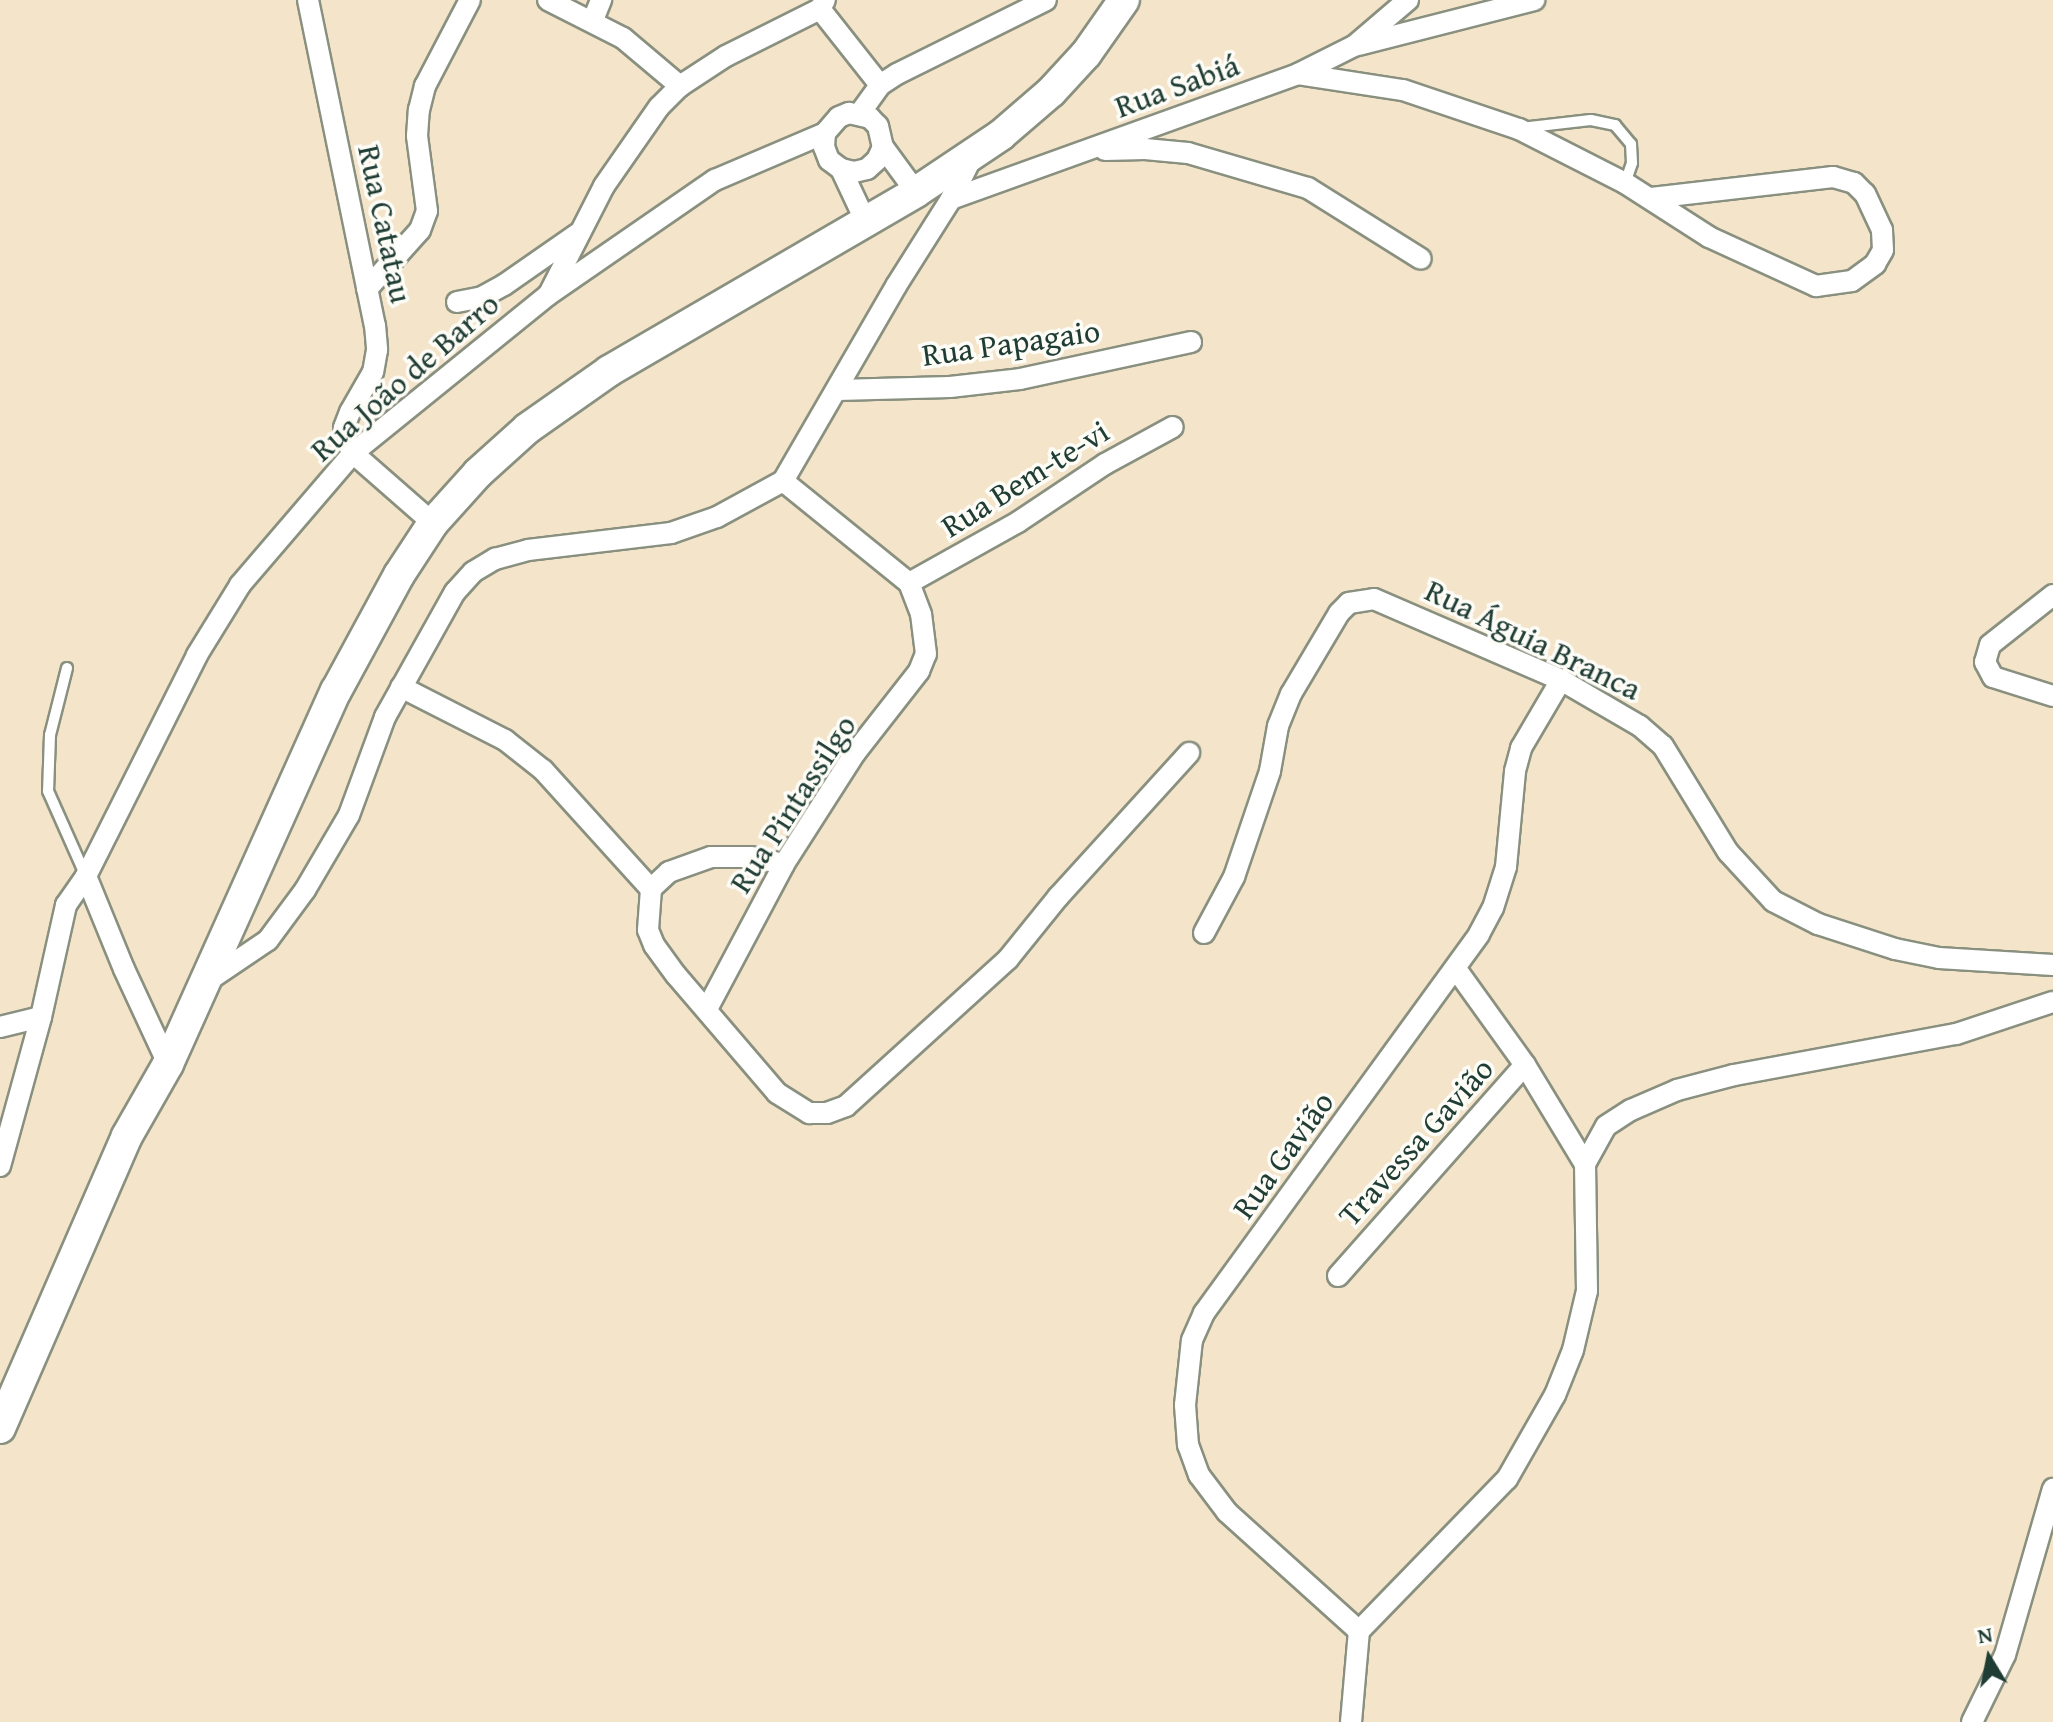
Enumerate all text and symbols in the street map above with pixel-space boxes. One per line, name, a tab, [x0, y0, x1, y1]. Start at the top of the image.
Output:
street label: Rua Sabiá	[1110, 46, 1244, 126]
street label: Rua Catatau	[350, 141, 420, 307]
street label: Rua João de Barro	[303, 285, 507, 469]
street label: Rua Papagaio	[920, 312, 1102, 374]
street label: Rua Bem-te-vi	[934, 412, 1116, 546]
street label: Rua Águia Branca	[1419, 571, 1647, 709]
street label: Rua Pintassilgo	[721, 708, 865, 900]
street label: Travessa Gavião	[1330, 1050, 1502, 1234]
street label: Rua Gavião	[1224, 1084, 1342, 1226]
text: N	[1975, 1617, 1995, 1651]
north arrow	[1949, 1618, 2029, 1698]

